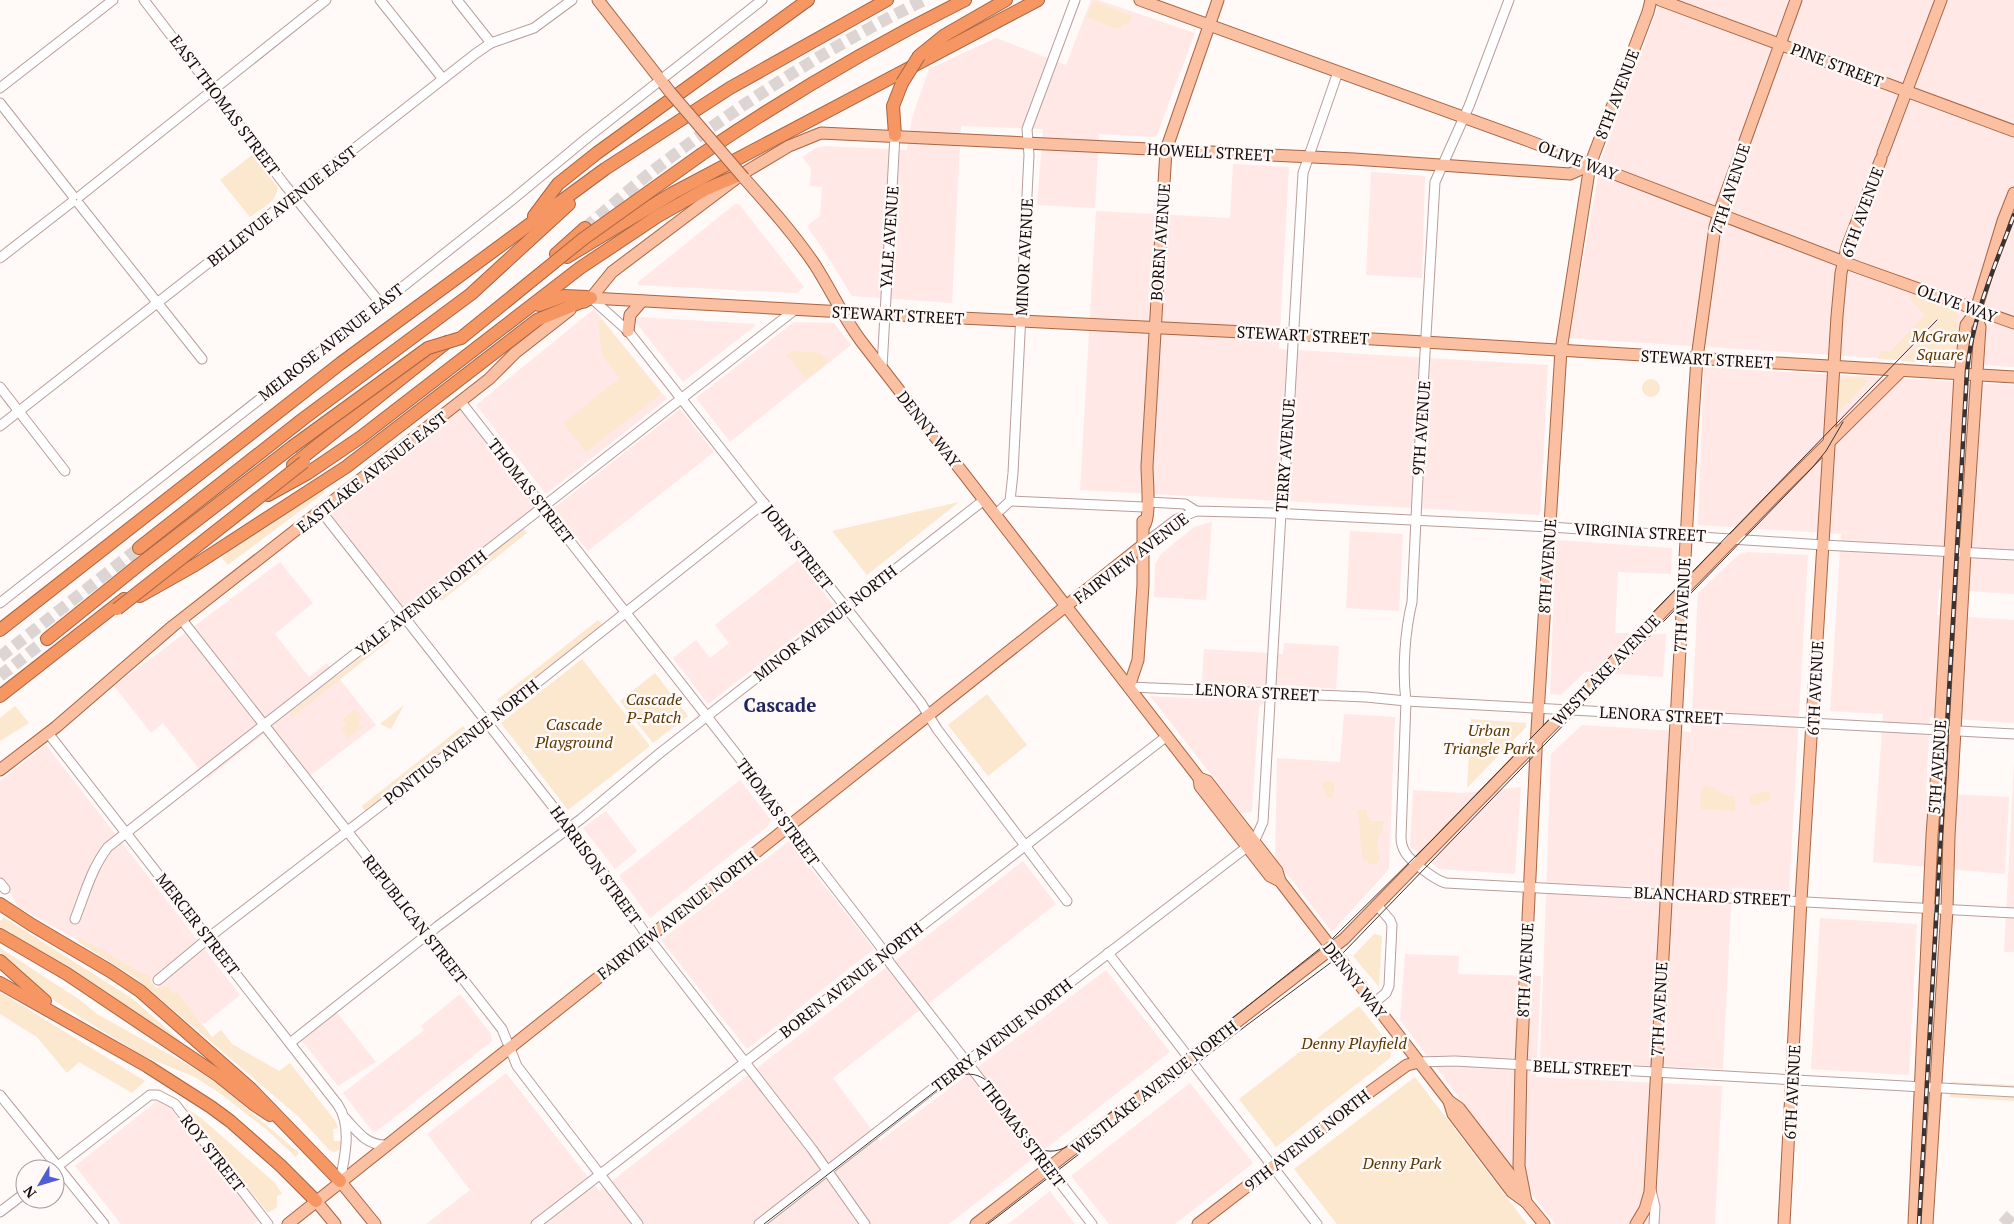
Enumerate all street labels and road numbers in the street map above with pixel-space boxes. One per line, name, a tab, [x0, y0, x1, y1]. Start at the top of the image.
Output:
street label: EAST THOMAS STREET	[165, 30, 285, 180]
street label: PINE STREET	[1788, 37, 1886, 93]
street label: 8TH AVENUE	[1590, 46, 1644, 142]
street label: OLIVE WAY	[1535, 135, 1622, 186]
street label: HOWELL STREET	[1147, 138, 1274, 166]
street label: BELLEVUE AVENUE EAST	[203, 140, 362, 271]
street label: 7TH AVENUE	[1705, 140, 1755, 238]
street label: 6TH AVENUE	[1835, 164, 1889, 260]
street label: BOREN AVENUE	[1145, 182, 1175, 302]
street label: YALE AVENUE	[874, 185, 904, 289]
street label: MINOR AVENUE	[1010, 197, 1038, 317]
street label: MELROSE AVENUE EAST	[254, 278, 408, 406]
street label: OLIVE WAY	[1914, 278, 2001, 328]
street label: STEWART STREET	[831, 301, 965, 329]
street label: STEWART STREET	[1236, 321, 1370, 349]
street label: STEWART STREET	[1640, 345, 1774, 373]
street label: 9TH AVENUE	[1407, 380, 1435, 476]
street label: DENNY WAY	[892, 386, 966, 472]
street label: TERRY AVENUE	[1270, 397, 1300, 513]
street label: EASTLAKE AVENUE EAST	[292, 406, 452, 538]
street label: THOMAS STREET	[483, 434, 579, 548]
street label: JOHN STREET	[758, 500, 838, 594]
street label: FAIRVIEW AVENUE	[1069, 507, 1193, 609]
street label: 8TH AVENUE	[1533, 518, 1561, 614]
street label: VIRGINIA STREET	[1574, 518, 1707, 546]
street label: YALE AVENUE NORTH	[351, 545, 492, 661]
street label: 7TH AVENUE	[1669, 557, 1695, 653]
street label: MINOR AVENUE NORTH	[749, 560, 902, 686]
street label: WESTLAKE AVENUE	[1547, 609, 1665, 731]
street label: 6TH AVENUE	[1802, 640, 1828, 736]
street label: PONTIUS AVENUE NORTH	[379, 674, 543, 809]
street label: LENORA STREET	[1195, 678, 1319, 706]
street label: LENORA STREET	[1599, 701, 1723, 729]
street label: 5TH AVENUE	[1923, 719, 1951, 815]
street label: THOMAS STREET	[732, 754, 825, 870]
street label: HARRISON STREET	[545, 801, 647, 929]
street label: FAIRVIEW AVENUE NORTH	[593, 845, 762, 984]
street label: REPUBLICAN STREET	[358, 850, 472, 988]
street label: MERCER STREET	[151, 868, 245, 980]
street label: BLANCHARD STREET	[1633, 881, 1791, 911]
street label: BOREN AVENUE NORTH	[775, 917, 927, 1043]
street label: 8TH AVENUE	[1512, 922, 1538, 1018]
street label: DENNY WAY	[1318, 937, 1392, 1023]
street label: 7TH AVENUE	[1646, 961, 1672, 1057]
street label: TERRY AVENUE NORTH	[927, 973, 1077, 1097]
street label: WESTLAKE AVENUE NORTH	[1066, 1015, 1242, 1159]
street label: 6TH AVENUE	[1779, 1044, 1805, 1140]
street label: BELL STREET	[1533, 1054, 1632, 1082]
street label: THOMAS STREET	[976, 1076, 1070, 1192]
street label: 9TH AVENUE NORTH	[1240, 1084, 1374, 1196]
street label: ROY STREET	[176, 1110, 250, 1196]

